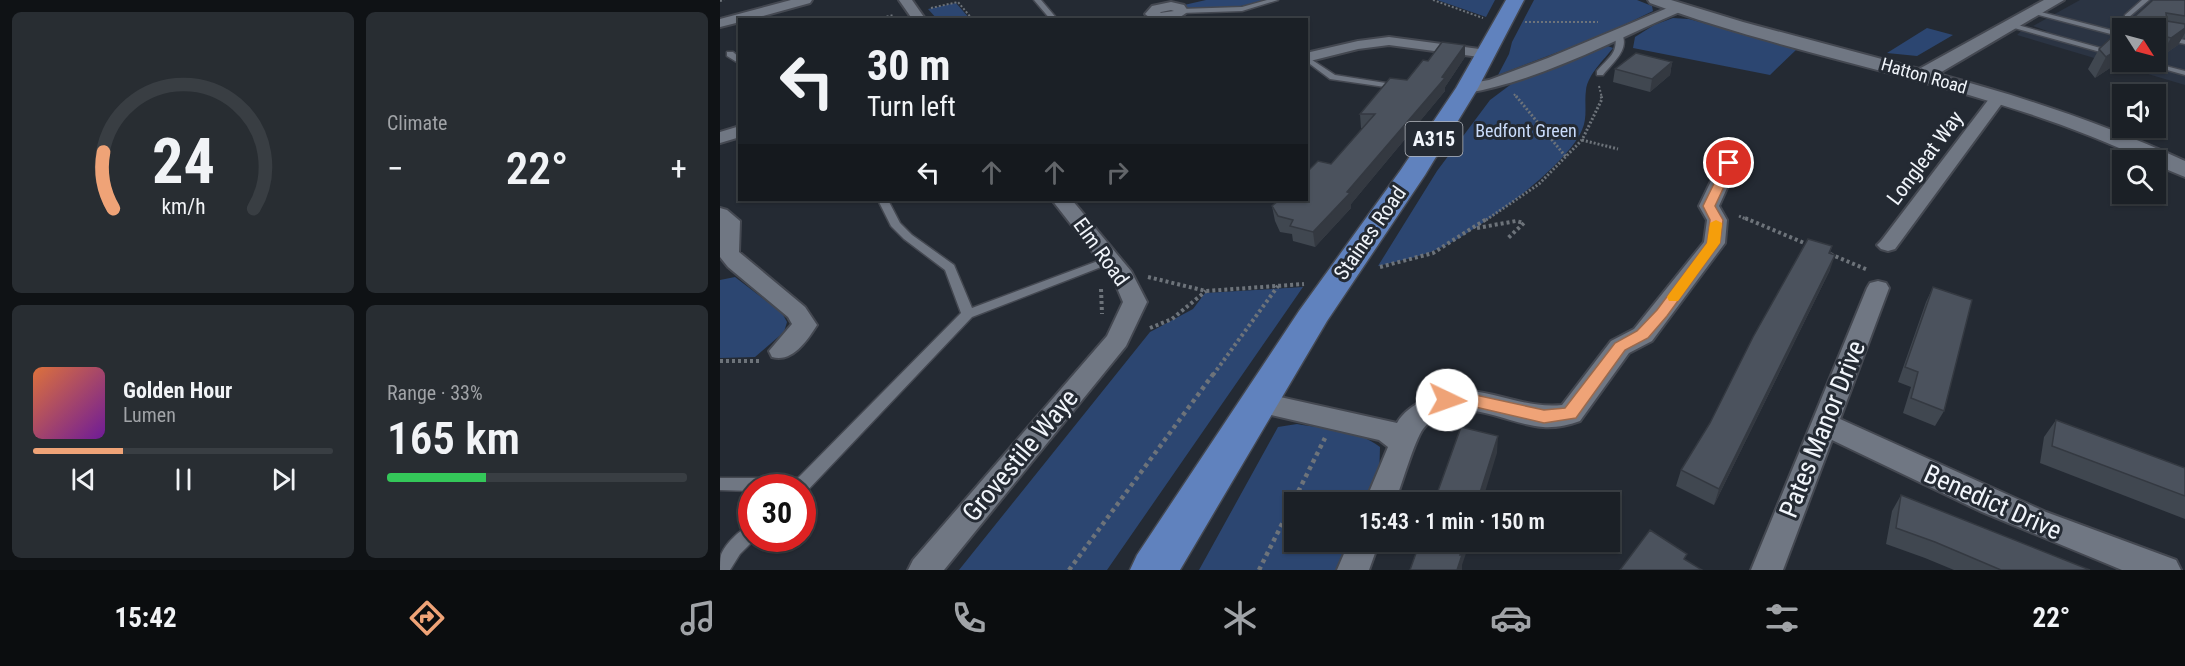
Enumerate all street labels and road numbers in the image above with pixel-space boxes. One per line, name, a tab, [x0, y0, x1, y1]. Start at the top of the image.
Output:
street label: Hatton Road	[1879, 53, 1969, 98]
street label: Longleat Way	[1882, 106, 1968, 210]
road number: A315	[1406, 122, 1462, 156]
street label: Staines Road	[1329, 182, 1411, 284]
street label: Elm Road	[1068, 213, 1134, 291]
street label: Pates Manor Drive	[1773, 336, 1871, 522]
street label: Grovestile Waye	[956, 383, 1084, 527]
street label: Benedict Drive	[1919, 458, 2067, 546]

